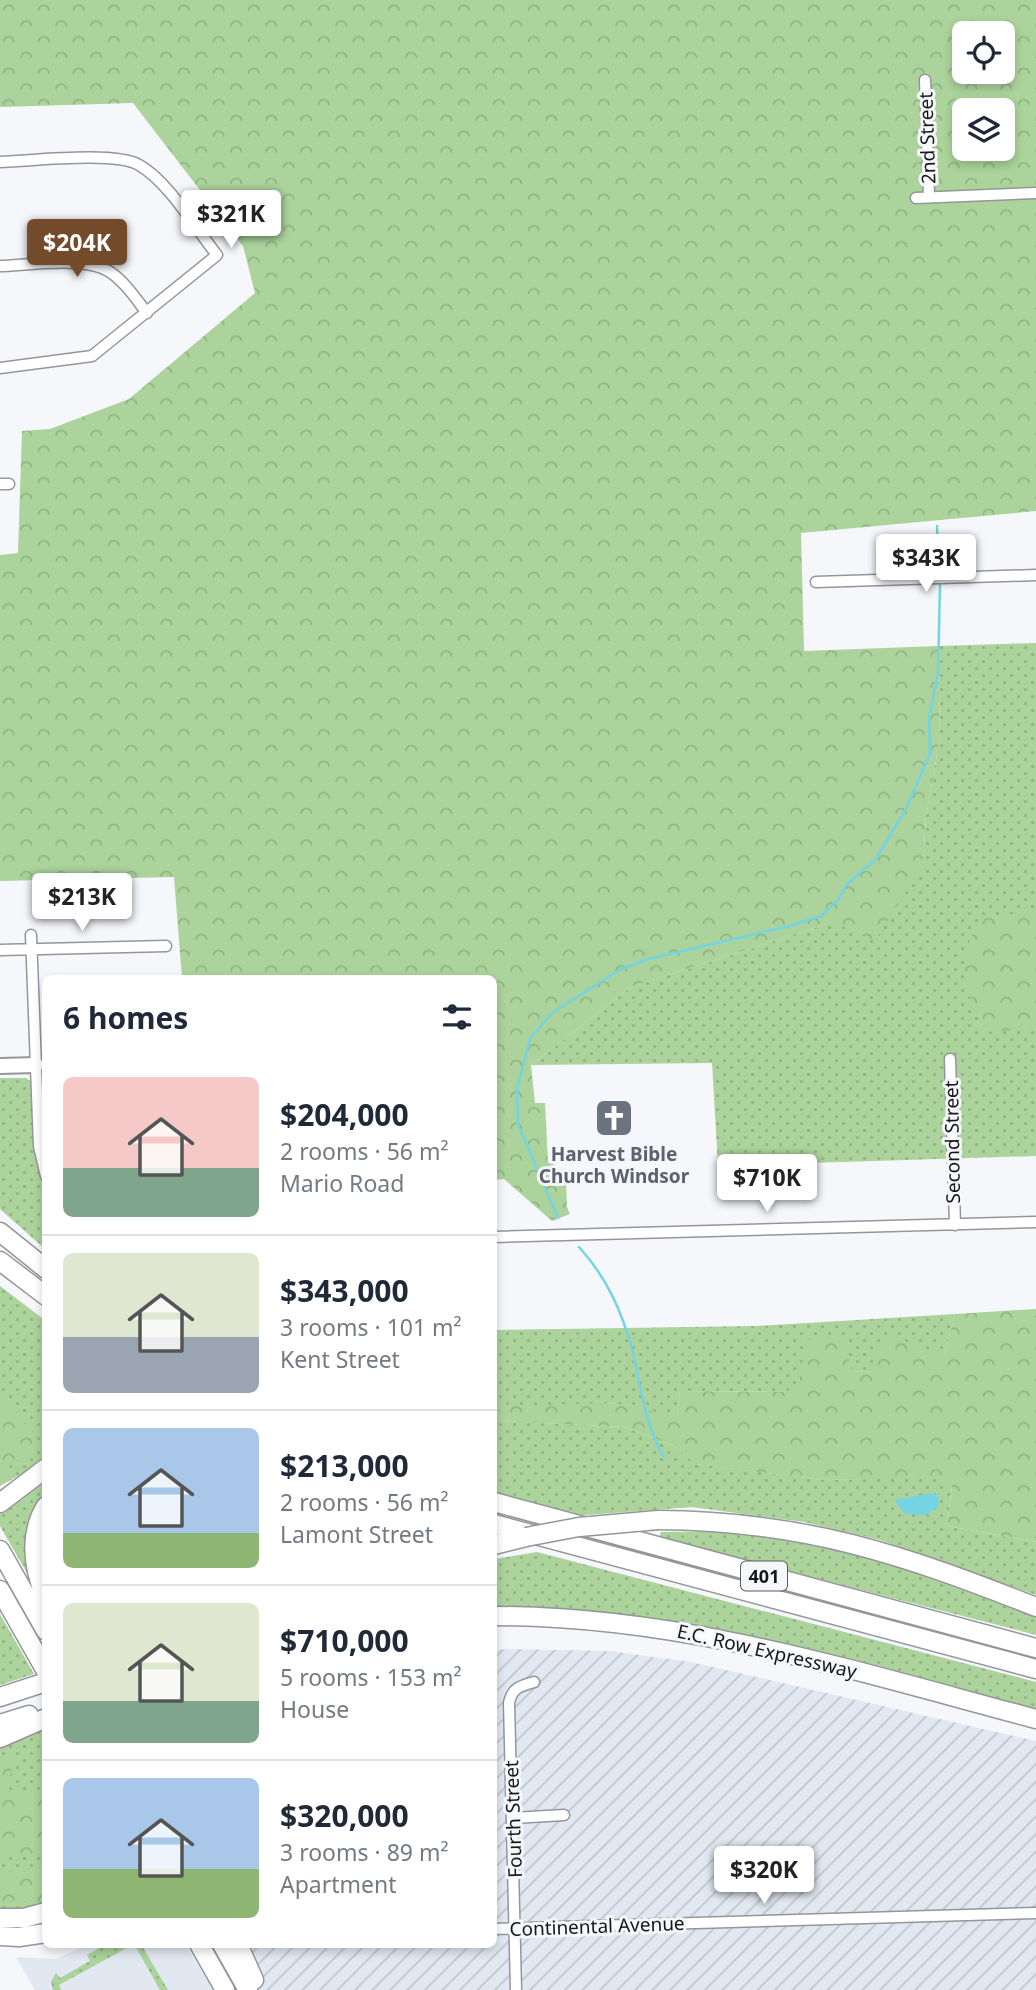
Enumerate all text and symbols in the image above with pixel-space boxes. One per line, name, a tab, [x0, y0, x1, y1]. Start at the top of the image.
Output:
map controls	[952, 21, 1015, 161]
button: locate	[952, 21, 1015, 84]
street label: 2nd Street	[912, 91, 942, 185]
button: layers	[952, 98, 1015, 161]
pin: $321K	[182, 190, 280, 250]
text: $321K	[197, 197, 265, 229]
pin: $204K	[28, 219, 126, 279]
text: $204K	[43, 226, 111, 258]
pin: $343K	[877, 534, 975, 594]
text: $343K	[892, 541, 960, 573]
pin: $213K	[33, 874, 131, 933]
text: $213K	[48, 880, 116, 912]
text: 6 homes	[63, 997, 188, 1038]
icon: filters	[438, 998, 476, 1036]
street label: Second Street	[938, 1080, 966, 1204]
text: $204,000	[280, 1094, 409, 1135]
church icon: Harvest Bible Church Windsor	[593, 1097, 635, 1139]
icon: home	[119, 1105, 203, 1189]
text: 2 rooms · 56 m²	[280, 1135, 449, 1167]
place label: Harvest Bible Church Windsor	[539, 1141, 690, 1189]
pin: $710K	[718, 1154, 816, 1214]
text: $710K	[733, 1161, 801, 1193]
text: Mario Road	[280, 1167, 404, 1199]
text: $343,000	[280, 1270, 409, 1311]
icon: home	[119, 1281, 203, 1365]
text: 3 rooms · 101 m²	[280, 1311, 462, 1343]
text: Kent Street	[280, 1343, 400, 1375]
text: $213,000	[280, 1445, 409, 1486]
icon: home	[119, 1456, 203, 1540]
text: 2 rooms · 56 m²	[280, 1486, 449, 1518]
text: Lamont Street	[280, 1518, 433, 1550]
road number: 401	[741, 1562, 787, 1590]
street label: E.C. Row Expressway	[675, 1618, 860, 1684]
text: $710,000	[280, 1620, 409, 1661]
icon: home	[119, 1631, 203, 1715]
text: 5 rooms · 153 m²	[280, 1661, 462, 1693]
text: House	[280, 1693, 349, 1725]
street label: Fourth Street	[498, 1760, 528, 1878]
text: $320,000	[280, 1795, 409, 1836]
icon: home	[119, 1806, 203, 1890]
text: 3 rooms · 89 m²	[280, 1836, 449, 1868]
pin: $320K	[715, 1846, 813, 1906]
text: $320K	[730, 1853, 798, 1885]
text: Apartment	[280, 1868, 397, 1900]
street label: Continental Avenue	[509, 1910, 685, 1942]

